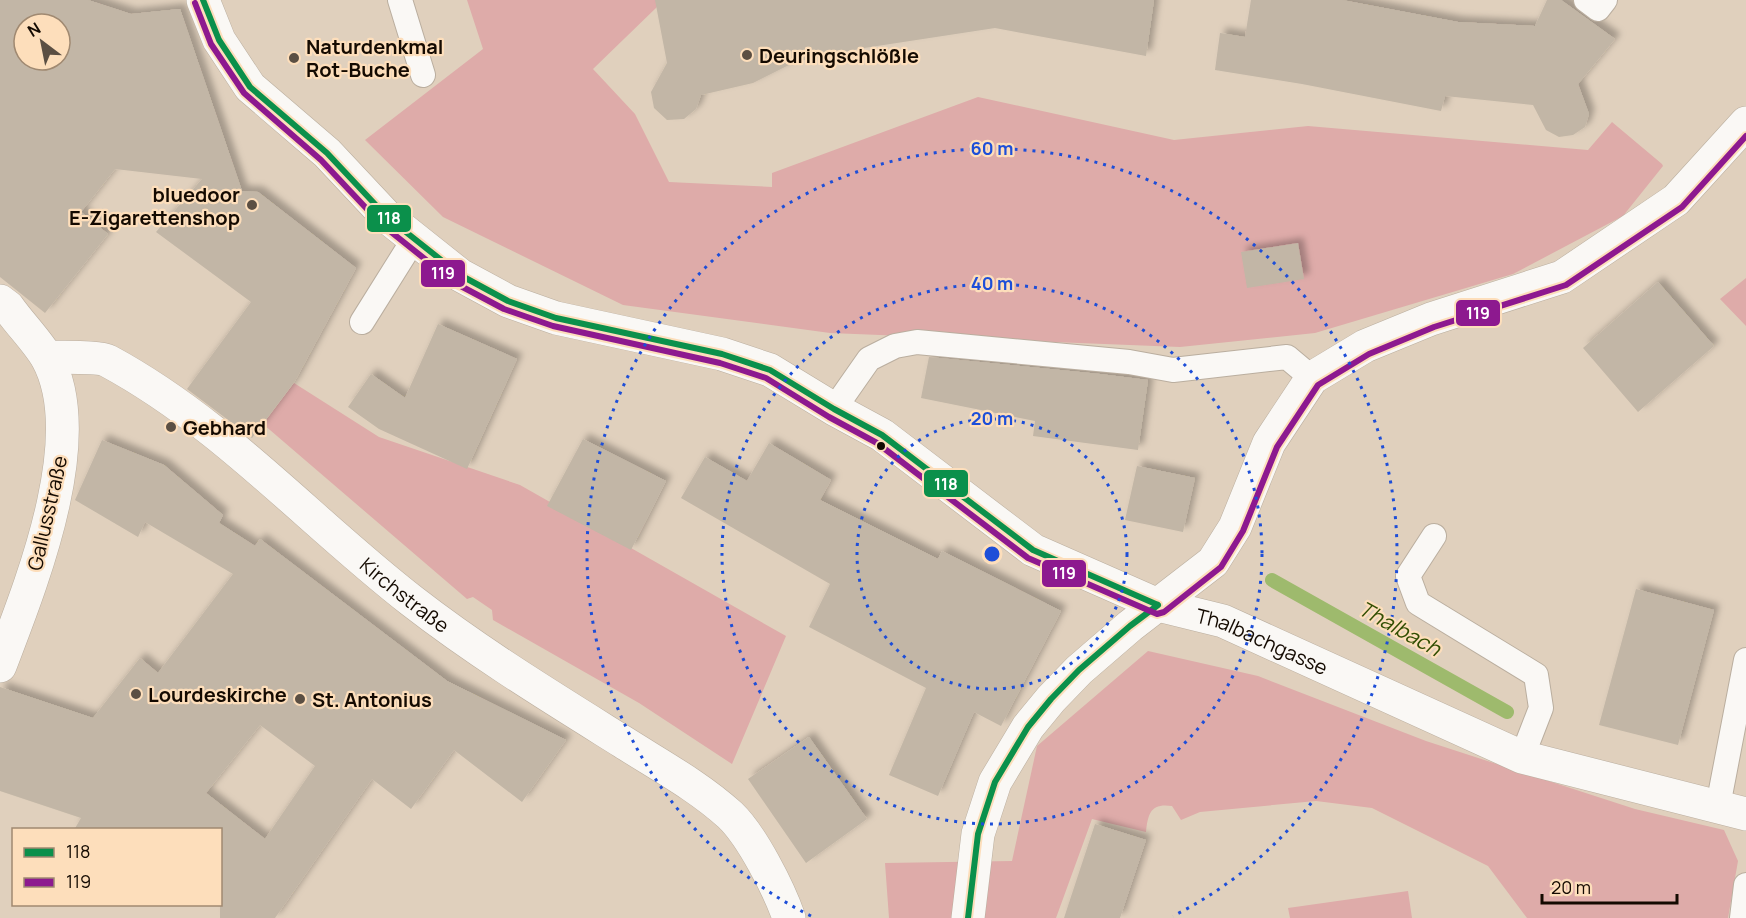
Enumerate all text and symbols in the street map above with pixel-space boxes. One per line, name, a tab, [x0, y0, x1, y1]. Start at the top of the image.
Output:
north arrow	[12, 12, 72, 72]
text: N	[23, 17, 45, 42]
place label: Naturdenkmal Rot-Buche	[306, 33, 443, 83]
place label: Deuringschlößle	[759, 42, 919, 69]
marker: Deuringschlößle	[740, 48, 754, 62]
marker: Naturdenkmal Rot-Buche	[287, 51, 301, 65]
text: 60 m	[971, 136, 1013, 160]
place label: bluedoor E-Zigarettenshop	[69, 181, 240, 231]
marker: bluedoor E-Zigarettenshop	[245, 198, 259, 212]
line badge: 118	[366, 204, 412, 233]
text: 118	[377, 207, 401, 229]
line badge: 119	[420, 259, 466, 288]
text: 119	[431, 262, 455, 284]
text: 40 m	[971, 271, 1013, 295]
line badge: 119	[1455, 299, 1501, 327]
text: 119	[1466, 302, 1490, 324]
text: 20 m	[971, 406, 1013, 430]
place label: Gebhard	[183, 414, 266, 441]
marker: Gebhard	[164, 420, 178, 434]
unlabelled marker	[875, 440, 887, 452]
street label: Gallusstraße	[21, 453, 73, 573]
line badge: 118	[923, 469, 969, 498]
text: 118	[934, 473, 958, 495]
centre of rings	[982, 544, 1002, 564]
street label: Kirchstraße	[355, 551, 455, 638]
line badge: 119	[1041, 559, 1087, 588]
text: 119	[1052, 562, 1076, 584]
water label: Thalbach	[1354, 594, 1447, 663]
street label: Thalbachgasse	[1193, 601, 1332, 681]
place label: Lourdeskirche	[148, 681, 287, 708]
place label: St. Antonius	[312, 686, 432, 713]
marker: Lourdeskirche	[129, 687, 143, 701]
marker: St. Antonius	[293, 692, 307, 706]
legend	[12, 828, 222, 906]
text: 118	[66, 839, 91, 863]
scale bar	[1542, 867, 1677, 905]
text: 119	[66, 869, 91, 893]
text: 20 m	[1551, 875, 1591, 899]

